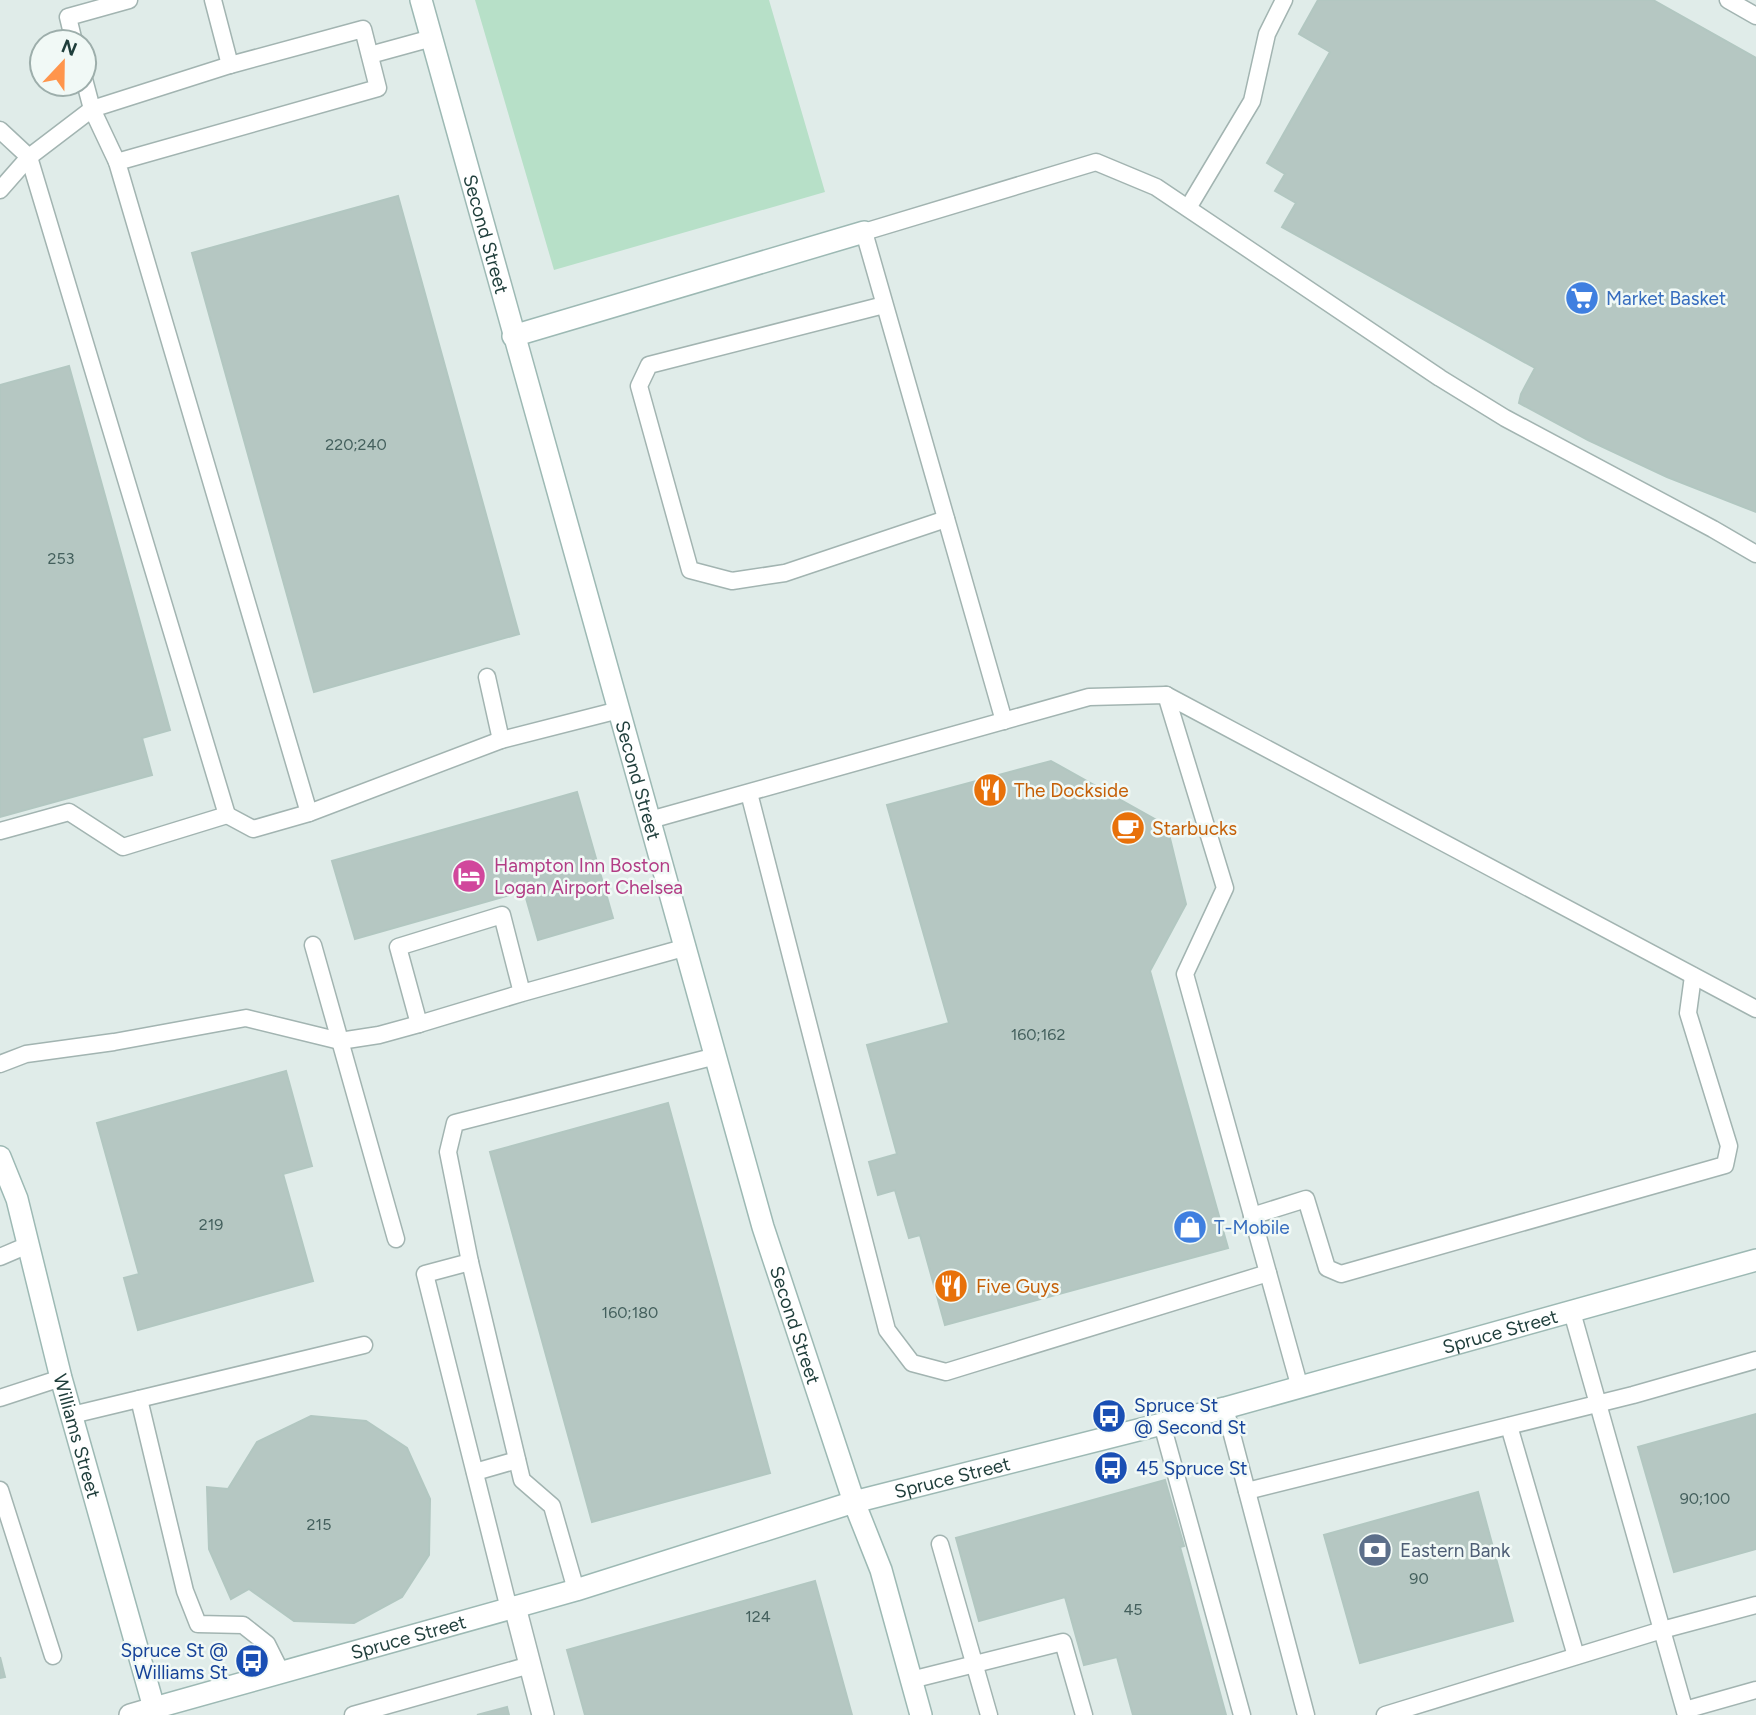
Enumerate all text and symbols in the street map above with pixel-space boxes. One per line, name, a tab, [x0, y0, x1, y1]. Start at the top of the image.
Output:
north arrow	[28, 28, 98, 98]
text: N	[58, 34, 80, 61]
street label: Second Street	[459, 172, 514, 296]
supermarket icon: Market Basket	[1563, 279, 1601, 317]
place label: Market Basket	[1606, 287, 1726, 310]
house number: 220;240	[325, 435, 387, 454]
house number: 253	[48, 549, 74, 568]
street label: Second Street	[611, 718, 666, 843]
restaurant icon: The Dockside	[971, 771, 1009, 809]
place label: The Dockside	[1014, 779, 1129, 802]
cafe icon: Starbucks	[1109, 809, 1147, 847]
place label: Starbucks	[1152, 817, 1237, 840]
place label: Hampton Inn Boston Logan Airport Chelsea	[494, 854, 683, 899]
hotel icon: Hampton Inn Boston Logan Airport Chelsea	[450, 857, 488, 895]
house number: 160;162	[1011, 1025, 1065, 1044]
shop icon: T-Mobile	[1171, 1208, 1209, 1246]
house number: 219	[199, 1215, 223, 1234]
place label: T-Mobile	[1214, 1216, 1290, 1239]
street label: Second Street	[765, 1263, 826, 1387]
restaurant icon: Five Guys	[932, 1267, 970, 1305]
place label: Five Guys	[976, 1275, 1059, 1298]
house number: 160;180	[602, 1303, 658, 1322]
street label: Spruce Street	[1440, 1304, 1560, 1358]
street label: Williams Street	[49, 1371, 106, 1501]
place label: Spruce St @ Second St	[1134, 1394, 1246, 1439]
bus stop icon: Spruce St @ Second St	[1090, 1397, 1128, 1435]
bus stop icon: 45 Spruce St	[1092, 1449, 1130, 1487]
street label: Spruce Street	[892, 1451, 1012, 1503]
place label: 45 Spruce St	[1136, 1457, 1248, 1480]
house number: 90;100	[1680, 1489, 1730, 1508]
house number: 215	[307, 1515, 331, 1534]
bank icon: Eastern Bank	[1356, 1531, 1394, 1569]
place label: Eastern Bank	[1400, 1539, 1511, 1562]
house number: 90	[1409, 1569, 1429, 1588]
house number: 45	[1123, 1600, 1143, 1619]
house number: 124	[745, 1607, 771, 1626]
street label: Spruce Street	[348, 1610, 468, 1664]
place label: Spruce St @ Williams St	[120, 1639, 228, 1684]
bus stop icon: Spruce St @ Williams St	[233, 1642, 271, 1680]

